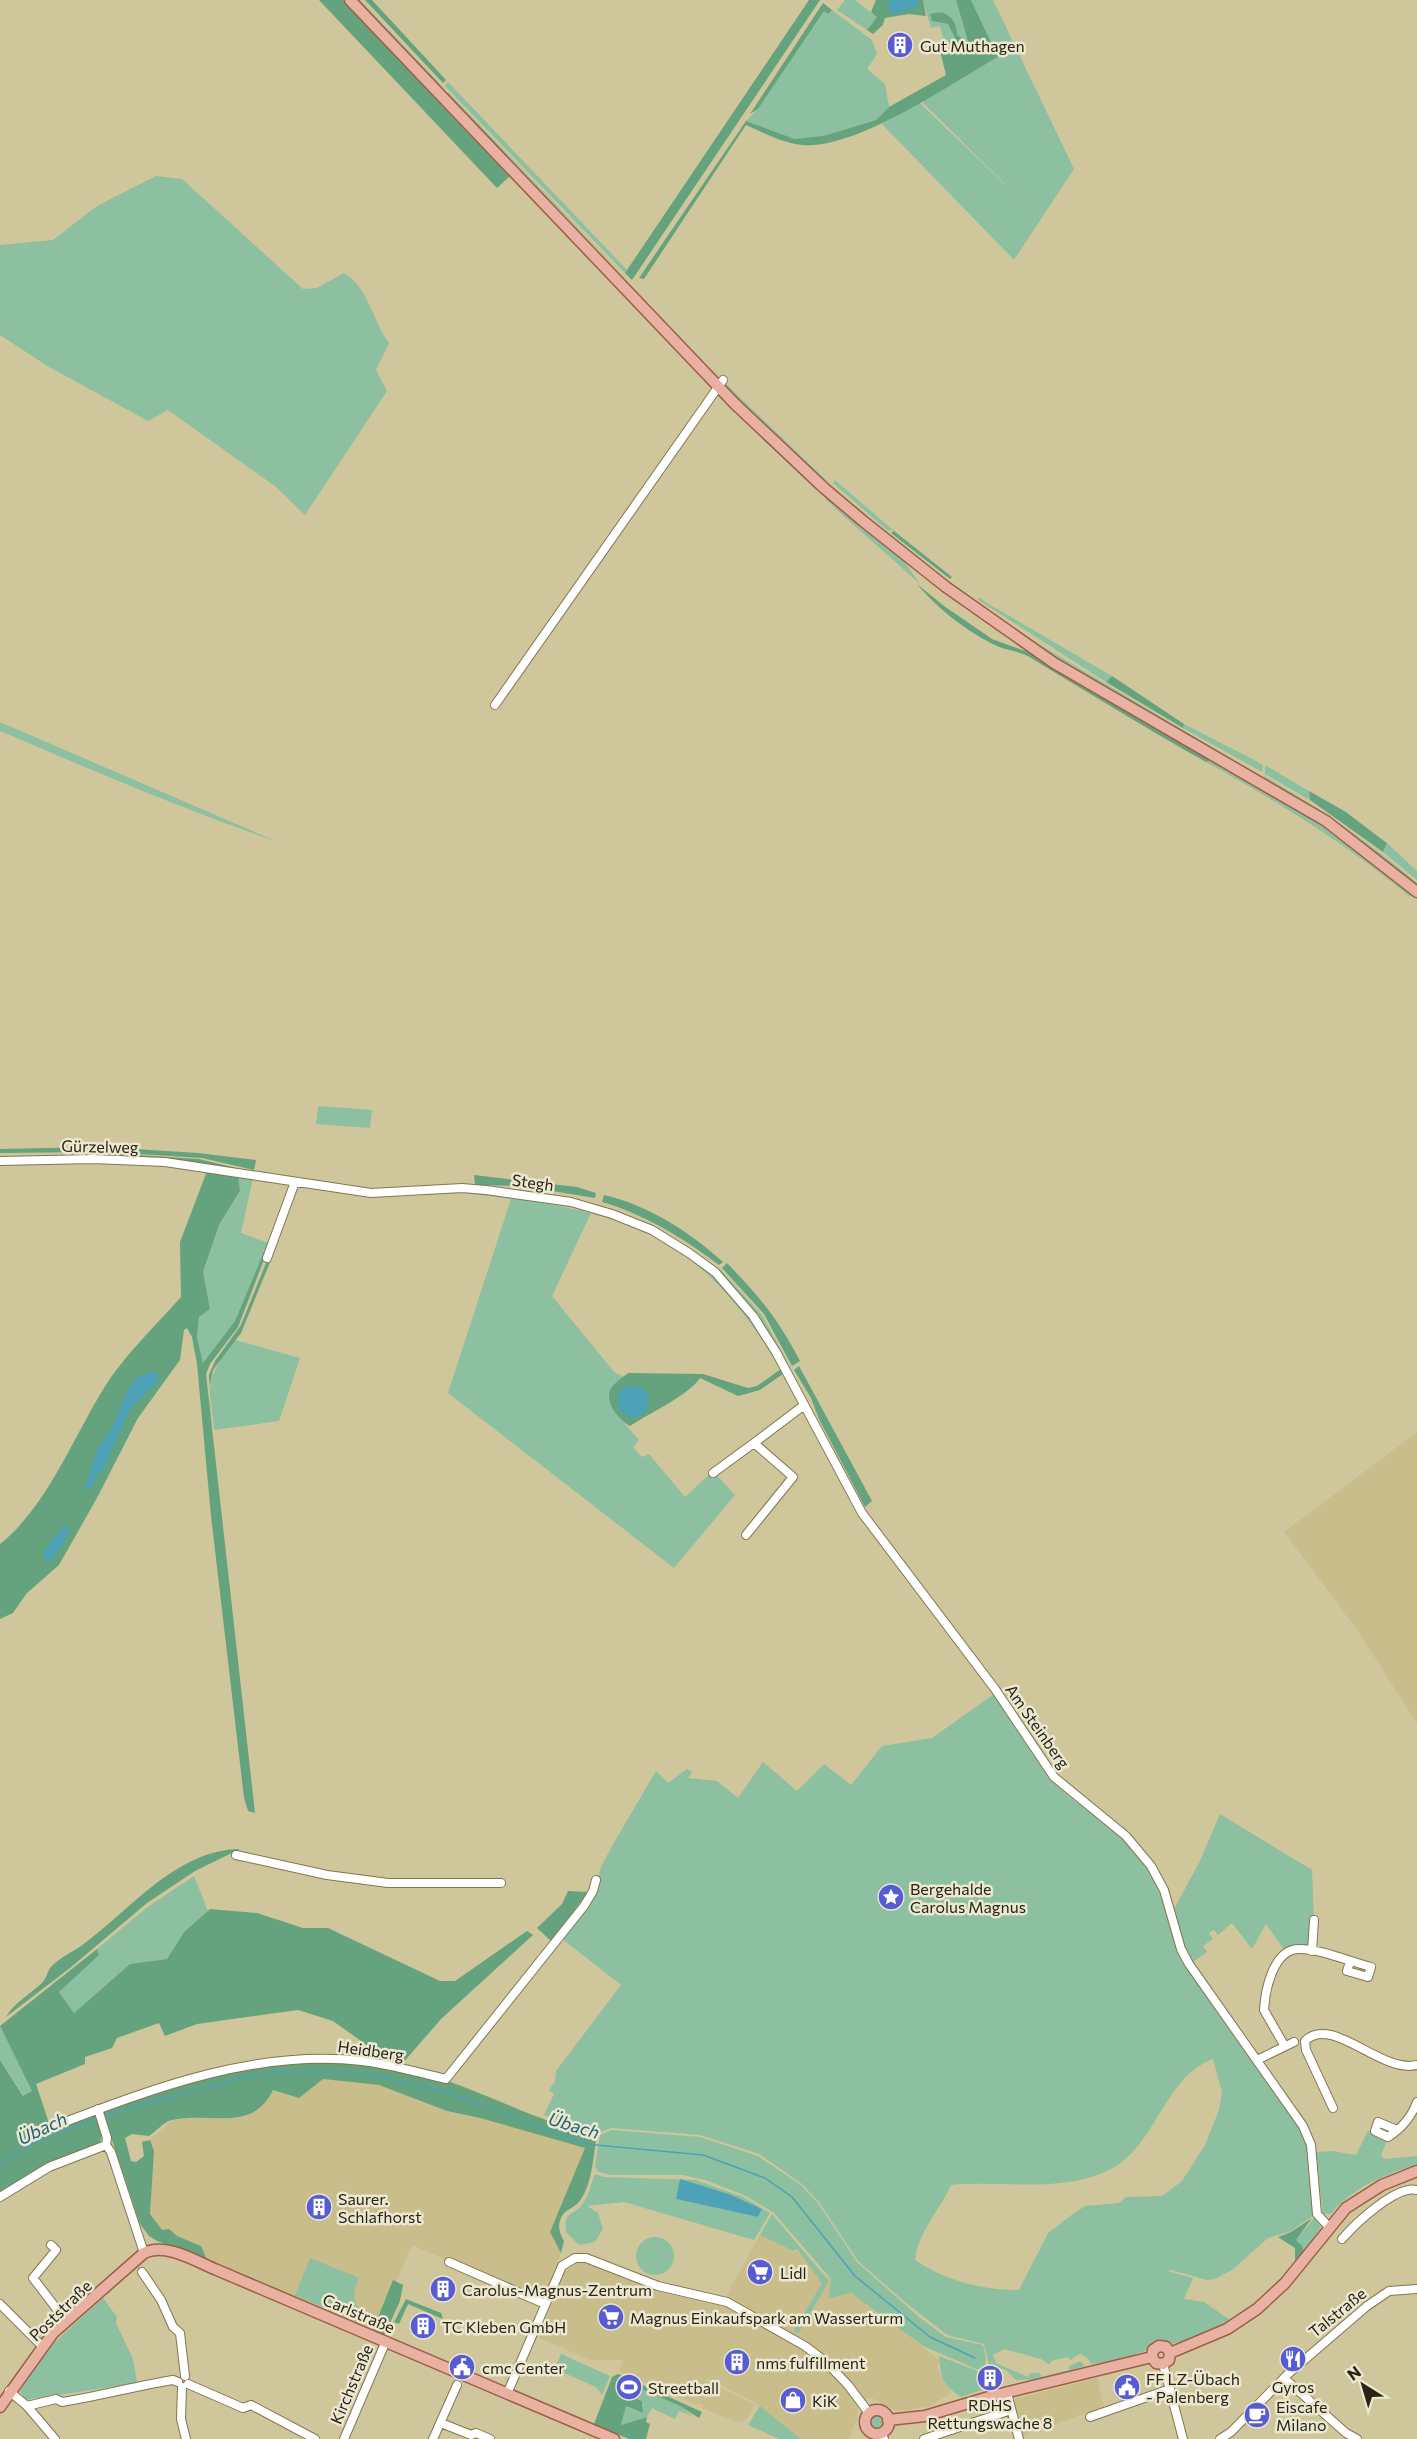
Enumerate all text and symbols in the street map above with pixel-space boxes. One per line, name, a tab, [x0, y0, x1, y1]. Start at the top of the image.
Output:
building icon: Gut Muthagen	[885, 30, 915, 60]
place label: Gut Muthagen	[920, 36, 1025, 55]
street label: Gürzelweg	[61, 1136, 139, 1156]
street label: Stegh	[511, 1170, 555, 1194]
street label: Am Steinberg	[1002, 1680, 1074, 1772]
place label: Bergehalde Carolus Magnus	[910, 1879, 1026, 1916]
place icon: Bergehalde Carolus Magnus	[876, 1882, 906, 1912]
street label: Heidberg	[337, 2036, 406, 2064]
water label: Übach	[14, 2107, 70, 2149]
water label: Übach	[546, 2107, 602, 2143]
place label: Saurer. Schlafhorst	[338, 2189, 422, 2226]
building icon: Saurer. Schlafhorst	[304, 2192, 334, 2222]
supermarket icon: Lidl	[745, 2257, 775, 2287]
place label: Lidl	[780, 2263, 807, 2282]
building icon: Carolus-Magnus-Zentrum	[428, 2274, 458, 2304]
street label: Poststraße	[25, 2276, 95, 2344]
place label: Carolus-Magnus-Zentrum	[462, 2280, 652, 2299]
street label: Talstraße	[1305, 2283, 1369, 2341]
street label: Carlstraße	[320, 2289, 398, 2337]
supermarket icon: Magnus Einkaufspark am Wasserturm	[596, 2302, 626, 2332]
place label: Magnus Einkaufspark am Wasserturm	[630, 2308, 903, 2327]
building icon: TC Kleben GmbH	[408, 2311, 438, 2341]
place label: TC Kleben GmbH	[442, 2317, 566, 2336]
street label: Kirchstraße	[326, 2341, 376, 2427]
restaurant icon: Gyros	[1278, 2344, 1308, 2374]
building icon: nms fulfillment	[722, 2347, 752, 2377]
public building icon: cmc Center	[447, 2352, 477, 2382]
place label: nms fulfillment	[756, 2353, 866, 2372]
north arrow	[1333, 2355, 1393, 2415]
place label: cmc Center	[482, 2358, 565, 2377]
text: N	[1343, 2361, 1364, 2384]
building icon: RDHS Rettungswache 8	[975, 2363, 1005, 2393]
place label: FF LZ-Übach - Palenberg	[1146, 2369, 1240, 2406]
sports icon: Streetball	[614, 2372, 644, 2402]
public building icon: FF LZ-Übach - Palenberg	[1112, 2372, 1142, 2402]
place label: Gyros	[1272, 2377, 1314, 2396]
place label: Streetball	[648, 2378, 719, 2397]
shop icon: KiK	[778, 2385, 808, 2415]
place label: KiK	[812, 2391, 838, 2410]
place label: RDHS Rettungswache 8	[928, 2395, 1052, 2432]
place label: Eiscafe Milano	[1276, 2397, 1328, 2434]
cafe icon: Eiscafe Milano	[1242, 2400, 1272, 2430]

